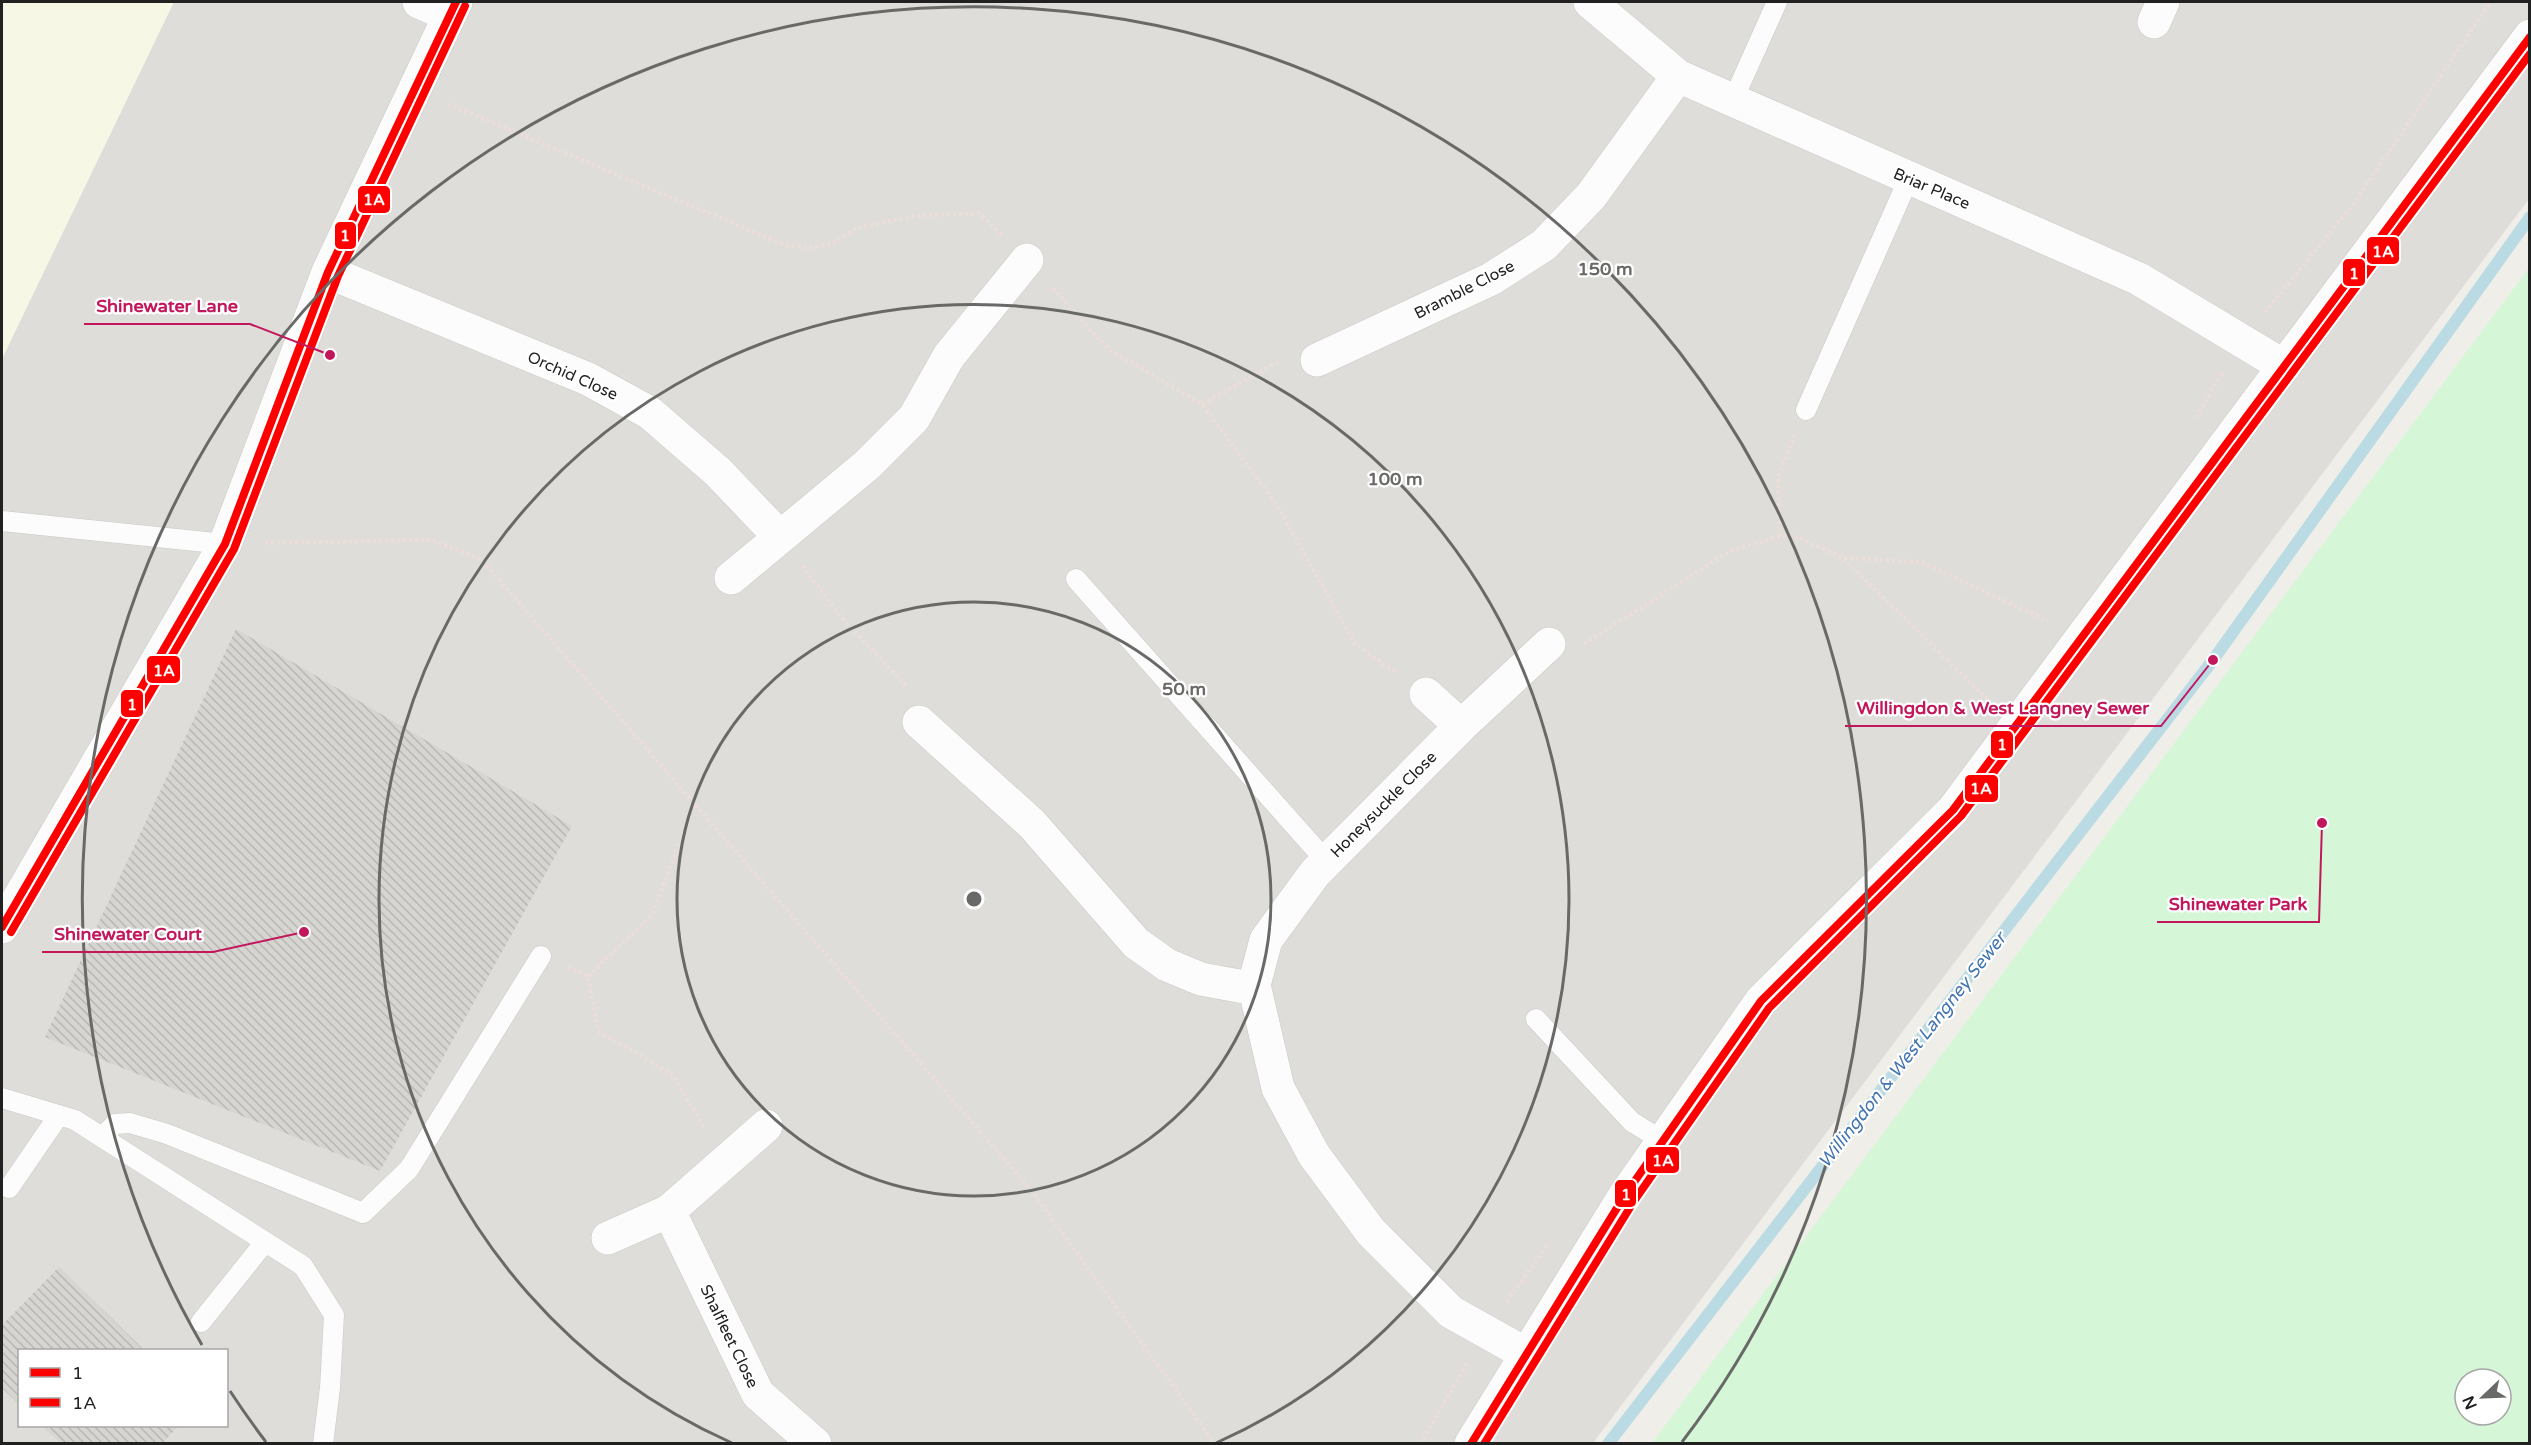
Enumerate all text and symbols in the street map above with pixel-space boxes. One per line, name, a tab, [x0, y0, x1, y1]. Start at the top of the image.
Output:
street label: Briar Place	[1890, 164, 1973, 214]
line badge: 1A	[357, 185, 391, 214]
text: 1A	[363, 190, 385, 210]
line badge: 1	[334, 221, 357, 250]
text: 1	[340, 226, 350, 246]
line badge: 1A	[2366, 236, 2400, 265]
text: 1A	[2372, 242, 2394, 262]
street label: Bramble Close	[1411, 256, 1518, 324]
text: 150 m	[1577, 258, 1633, 280]
line badge: 1	[2342, 258, 2366, 287]
text: 1	[2349, 264, 2359, 284]
callout: Shinewater Lane	[84, 288, 250, 324]
text: Shinewater Lane	[96, 295, 238, 317]
street label: Orchid Close	[524, 347, 621, 405]
text: 100 m	[1367, 468, 1423, 490]
line badge: 1A	[146, 655, 181, 684]
text: 1A	[153, 661, 175, 681]
text: 50 m	[1162, 678, 1206, 700]
line badge: 1	[120, 689, 144, 718]
callout: Willingdon & West Langney Sewer	[1845, 690, 2161, 726]
text: 1	[127, 695, 137, 715]
text: Willingdon & West Langney Sewer	[1857, 697, 2150, 719]
line badge: 1	[1990, 730, 2014, 759]
text: 1	[1997, 735, 2007, 755]
street label: Honeysuckle Close	[1326, 747, 1441, 862]
line badge: 1A	[1964, 774, 1999, 803]
text: 1A	[1970, 779, 1992, 799]
callout: Shinewater Park	[2157, 886, 2319, 922]
centre of rings	[964, 889, 984, 909]
text: Shinewater Park	[2169, 893, 2307, 915]
callout: Shinewater Court	[42, 916, 213, 952]
text: Shinewater Court	[54, 923, 202, 945]
water label: Willingdon & West Langney Sewer	[1813, 926, 2012, 1172]
line badge: 1A	[1645, 1146, 1680, 1174]
text: 1A	[1652, 1151, 1674, 1171]
line badge: 1	[1614, 1179, 1637, 1208]
text: 1	[1621, 1185, 1631, 1205]
street label: Shalfleet Close	[695, 1281, 763, 1391]
legend	[18, 1349, 228, 1427]
text: 1	[72, 1362, 83, 1384]
north arrow	[2453, 1367, 2513, 1427]
text: 1A	[72, 1392, 97, 1414]
text: N	[2458, 1393, 2482, 1412]

